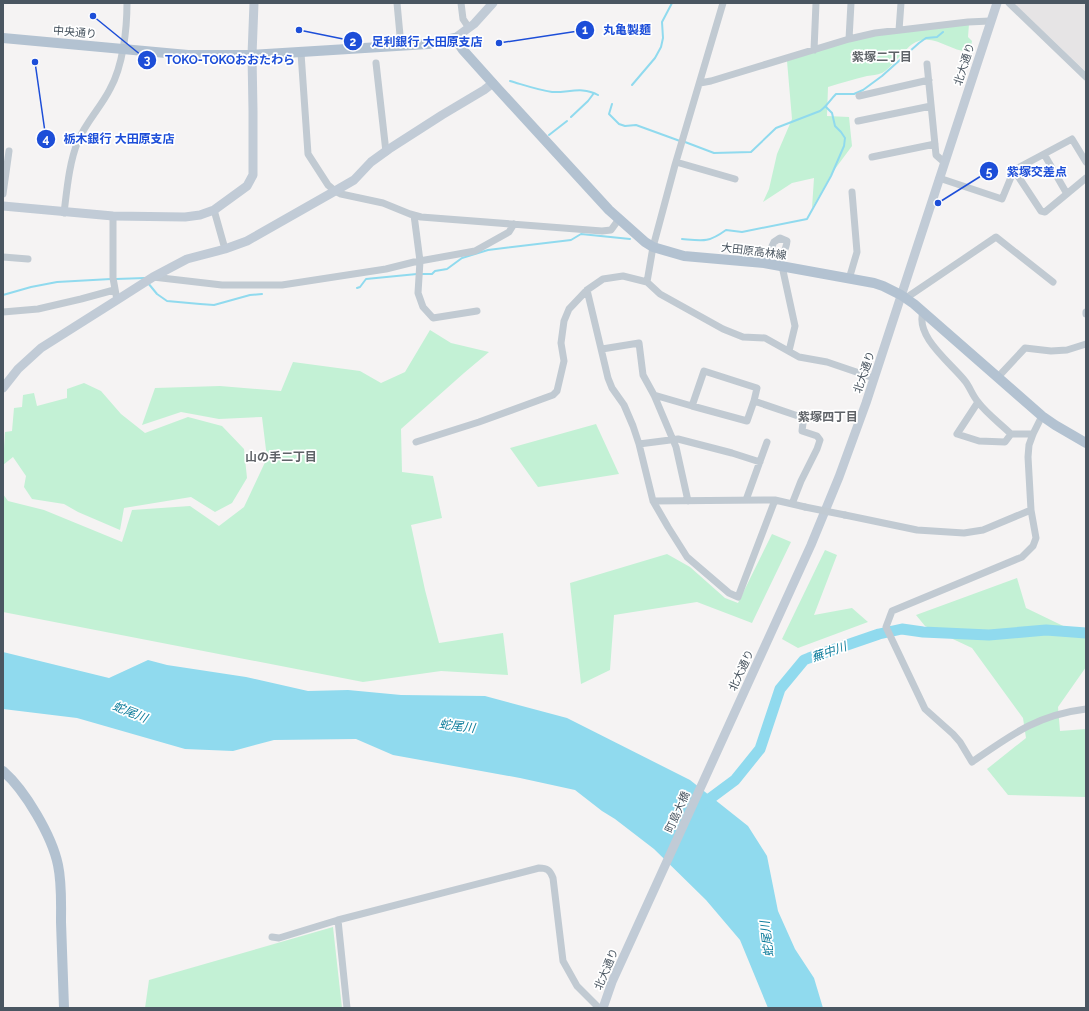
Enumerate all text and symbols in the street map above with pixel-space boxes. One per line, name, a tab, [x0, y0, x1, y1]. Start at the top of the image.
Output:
callout: 丸亀製麺	[575, 18, 659, 42]
text: 1	[582, 23, 588, 37]
text: 丸亀製麺	[603, 23, 651, 37]
street label: 中央通り	[52, 24, 97, 41]
callout: 足利銀行 大田原支店	[343, 29, 490, 53]
text: 2	[350, 35, 357, 49]
text: 足利銀行 大田原支店	[372, 35, 482, 49]
street label: 北大通り	[951, 41, 977, 87]
callout: TOKO-TOKOおおたわら	[137, 48, 303, 72]
district label: 紫塚二丁目	[852, 50, 912, 64]
text: 3	[144, 53, 151, 67]
text: TOKO-TOKOおおたわら	[165, 53, 295, 67]
callout: 栃木銀行 大田原支店	[36, 127, 183, 151]
text: 4	[43, 132, 50, 146]
text: 栃木銀行 大田原支店	[64, 132, 174, 146]
callout: 紫塚交差点	[979, 159, 1075, 183]
text: 5	[986, 165, 993, 179]
text: 紫塚交差点	[1007, 165, 1067, 179]
street label: 大田原高林線	[720, 241, 787, 262]
street label: 北大通り	[851, 349, 878, 395]
district label: 紫塚四丁目	[798, 410, 858, 424]
district label: 山の手二丁目	[245, 450, 317, 464]
water label: 蕪中川	[810, 639, 850, 664]
street label: 北大通り	[726, 648, 757, 693]
water label: 蛇尾川	[111, 699, 151, 726]
water label: 蛇尾川	[438, 717, 478, 735]
street label: 町島大橋	[663, 789, 692, 835]
water label: 蛇尾川	[758, 918, 776, 958]
street label: 北大通り	[592, 946, 621, 992]

